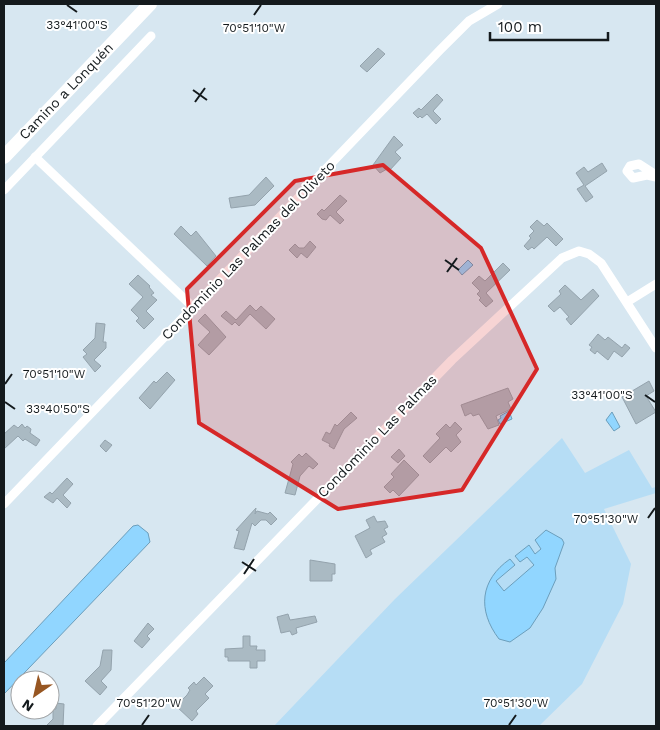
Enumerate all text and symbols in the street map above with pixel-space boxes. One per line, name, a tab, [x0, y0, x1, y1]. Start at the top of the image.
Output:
scale bar	[490, 10, 608, 42]
text: 33°41'00"S	[46, 18, 108, 32]
text: 100 m	[498, 18, 542, 36]
text: 70°51'10"W	[223, 21, 286, 35]
street label: Camino a Lonquén	[16, 39, 116, 143]
street label: Condominio Las Palmas del Oliveto	[158, 157, 338, 343]
text: 70°51'10"W	[23, 367, 86, 381]
street label: Condominio Las Palmas	[314, 371, 440, 501]
text: 33°41'00"S	[571, 388, 633, 402]
text: 33°40'50"S	[26, 402, 90, 416]
text: 70°51'30"W	[574, 512, 639, 526]
north arrow	[10, 670, 60, 720]
text: N	[19, 696, 37, 715]
text: 70°51'20"W	[117, 696, 182, 710]
text: 70°51'30"W	[484, 696, 549, 710]

